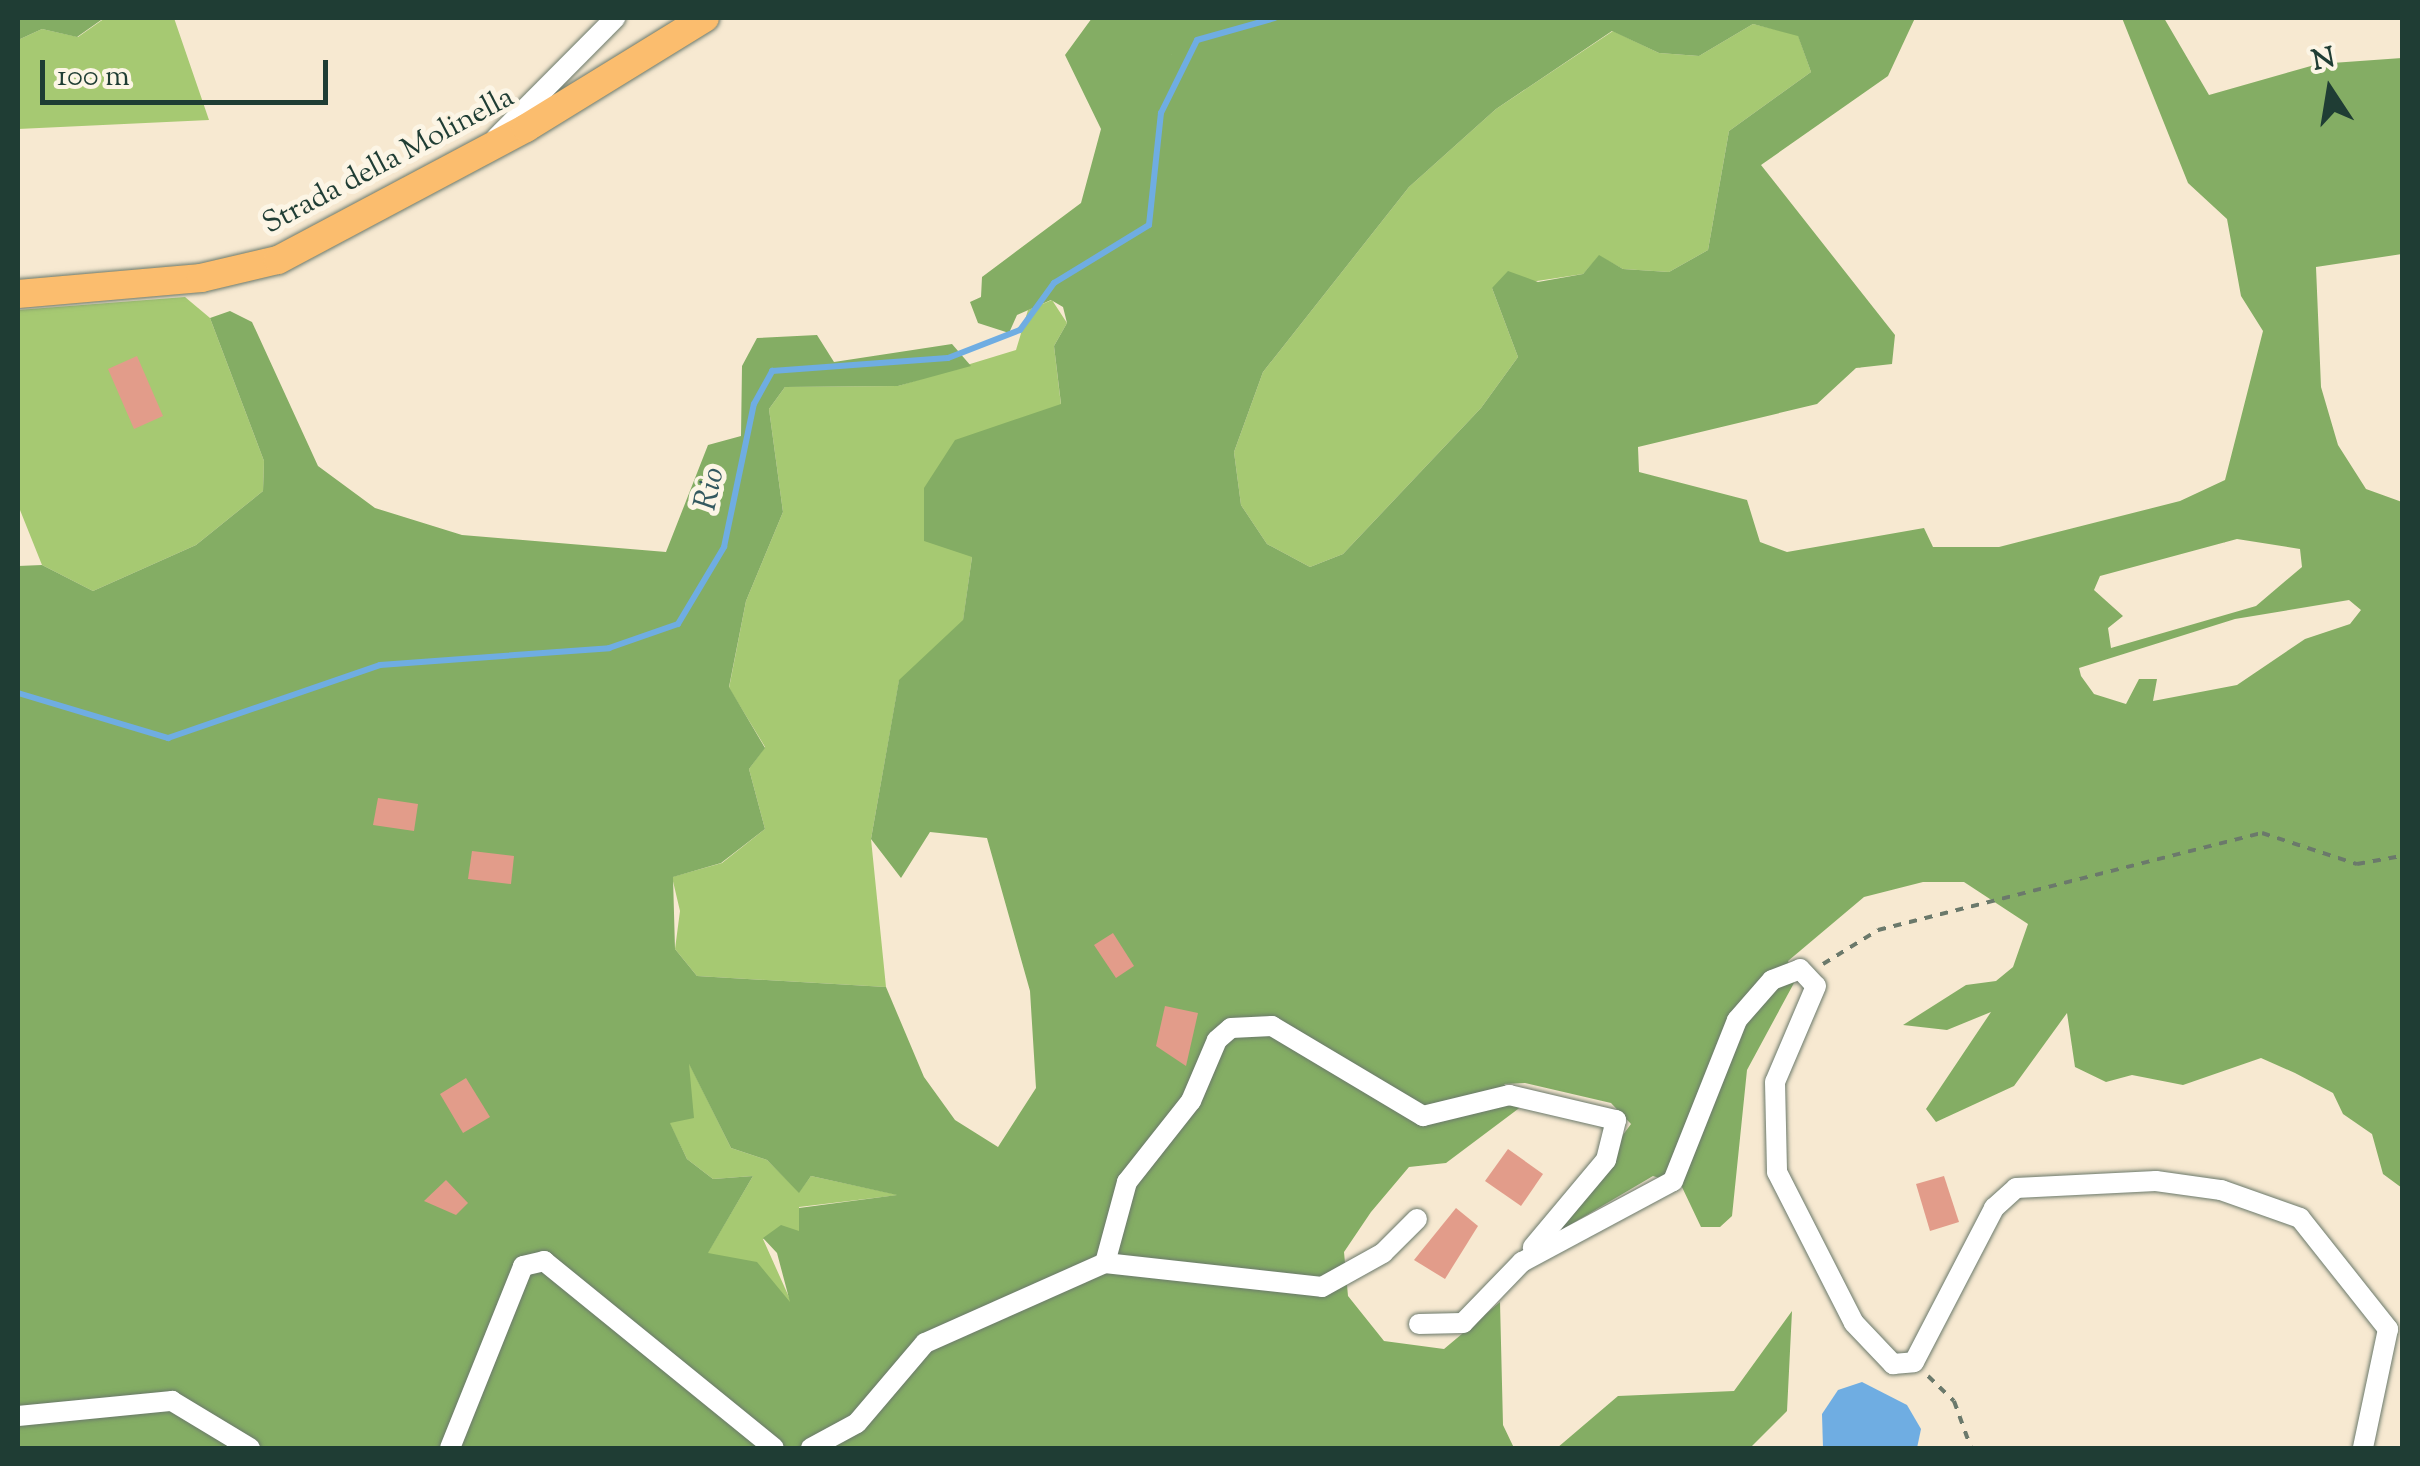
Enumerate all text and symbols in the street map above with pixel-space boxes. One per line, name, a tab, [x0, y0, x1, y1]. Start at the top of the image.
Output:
text: N	[2309, 39, 2339, 83]
scale bar	[45, 40, 332, 102]
north arrow	[2280, 40, 2380, 140]
text: 100 m	[57, 56, 130, 99]
street label: Strada della Molinella	[257, 80, 521, 244]
water label: Rio	[688, 464, 734, 514]

